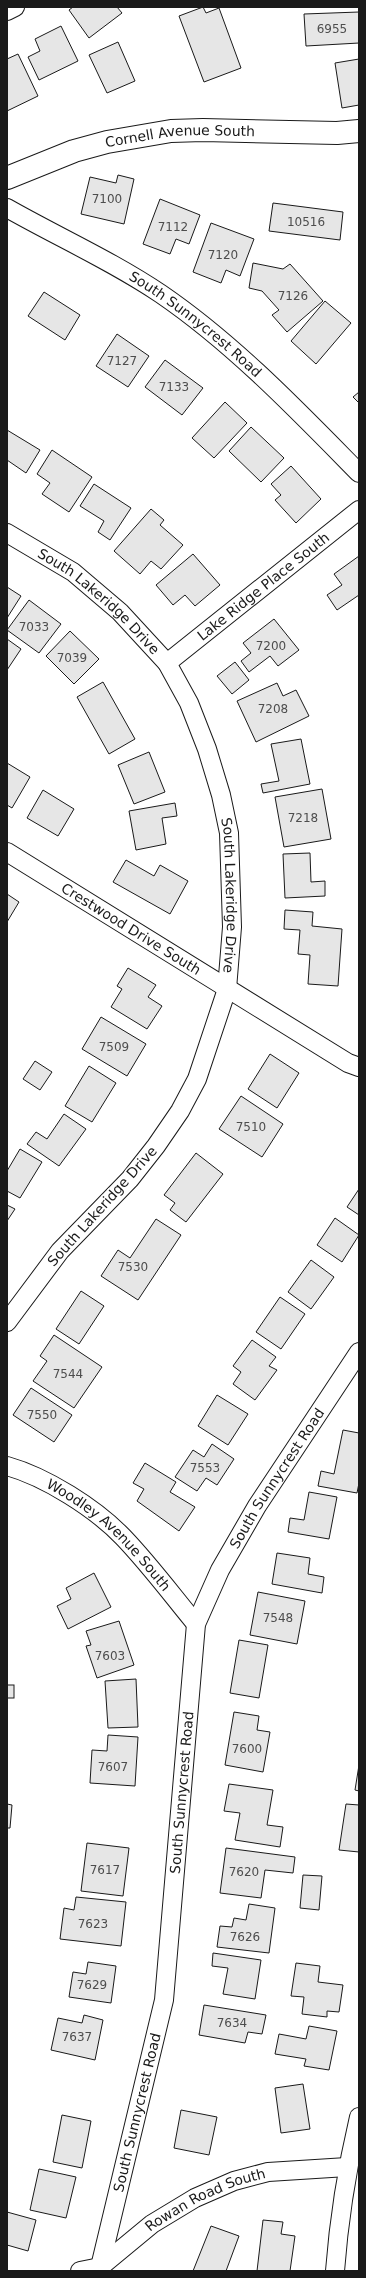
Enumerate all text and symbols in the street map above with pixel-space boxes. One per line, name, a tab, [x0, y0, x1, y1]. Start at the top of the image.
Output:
house number: 6955	[317, 22, 347, 36]
street label: Cornell Avenue South	[104, 122, 255, 150]
house number: 7100	[92, 192, 122, 206]
house number: 10516	[287, 215, 325, 229]
house number: 7112	[158, 220, 188, 234]
house number: 7120	[208, 248, 238, 262]
street label: South Sunnycrest Road	[126, 268, 265, 380]
house number: 7126	[278, 289, 308, 303]
house number: 7127	[107, 354, 137, 368]
house number: 7133	[159, 380, 189, 394]
street label: Lake Ridge Place South	[194, 529, 332, 644]
street label: South Lakeridge Drive	[35, 545, 163, 657]
house number: 7033	[19, 620, 49, 634]
house number: 7200	[256, 639, 286, 653]
house number: 7039	[57, 651, 87, 665]
house number: 7208	[258, 702, 288, 716]
house number: 7218	[288, 811, 318, 825]
street label: South Lakeridge Drive	[218, 816, 240, 974]
street label: Crestwood Drive South	[58, 880, 204, 978]
house number: 7509	[99, 1040, 129, 1054]
house number: 7510	[236, 1120, 266, 1134]
street label: South Lakeridge Drive	[44, 1143, 160, 1269]
house number: 7530	[118, 1260, 148, 1274]
house number: 7544	[53, 1367, 83, 1381]
street label: South Sunnycrest Road	[226, 1405, 327, 1551]
house number: 7550	[27, 1408, 57, 1422]
house number: 7553	[190, 1461, 220, 1475]
street label: Woodley Avenue South	[44, 1476, 174, 1594]
house number: 7548	[263, 1611, 293, 1625]
house number: 7603	[95, 1649, 125, 1663]
street label: South Sunnycrest Road	[167, 1710, 197, 1874]
house number: 7600	[232, 1742, 262, 1756]
house number: 7607	[98, 1760, 128, 1774]
house number: 7617	[90, 1863, 120, 1877]
house number: 7620	[229, 1865, 259, 1879]
house number: 7623	[78, 1917, 108, 1931]
house number: 7626	[230, 1930, 260, 1944]
house number: 7629	[77, 1978, 107, 1992]
house number: 7634	[217, 2016, 247, 2030]
house number: 7637	[62, 2030, 92, 2044]
street label: South Sunnycrest Road	[110, 2031, 164, 2194]
street label: Rowan Road South	[142, 2165, 267, 2234]

